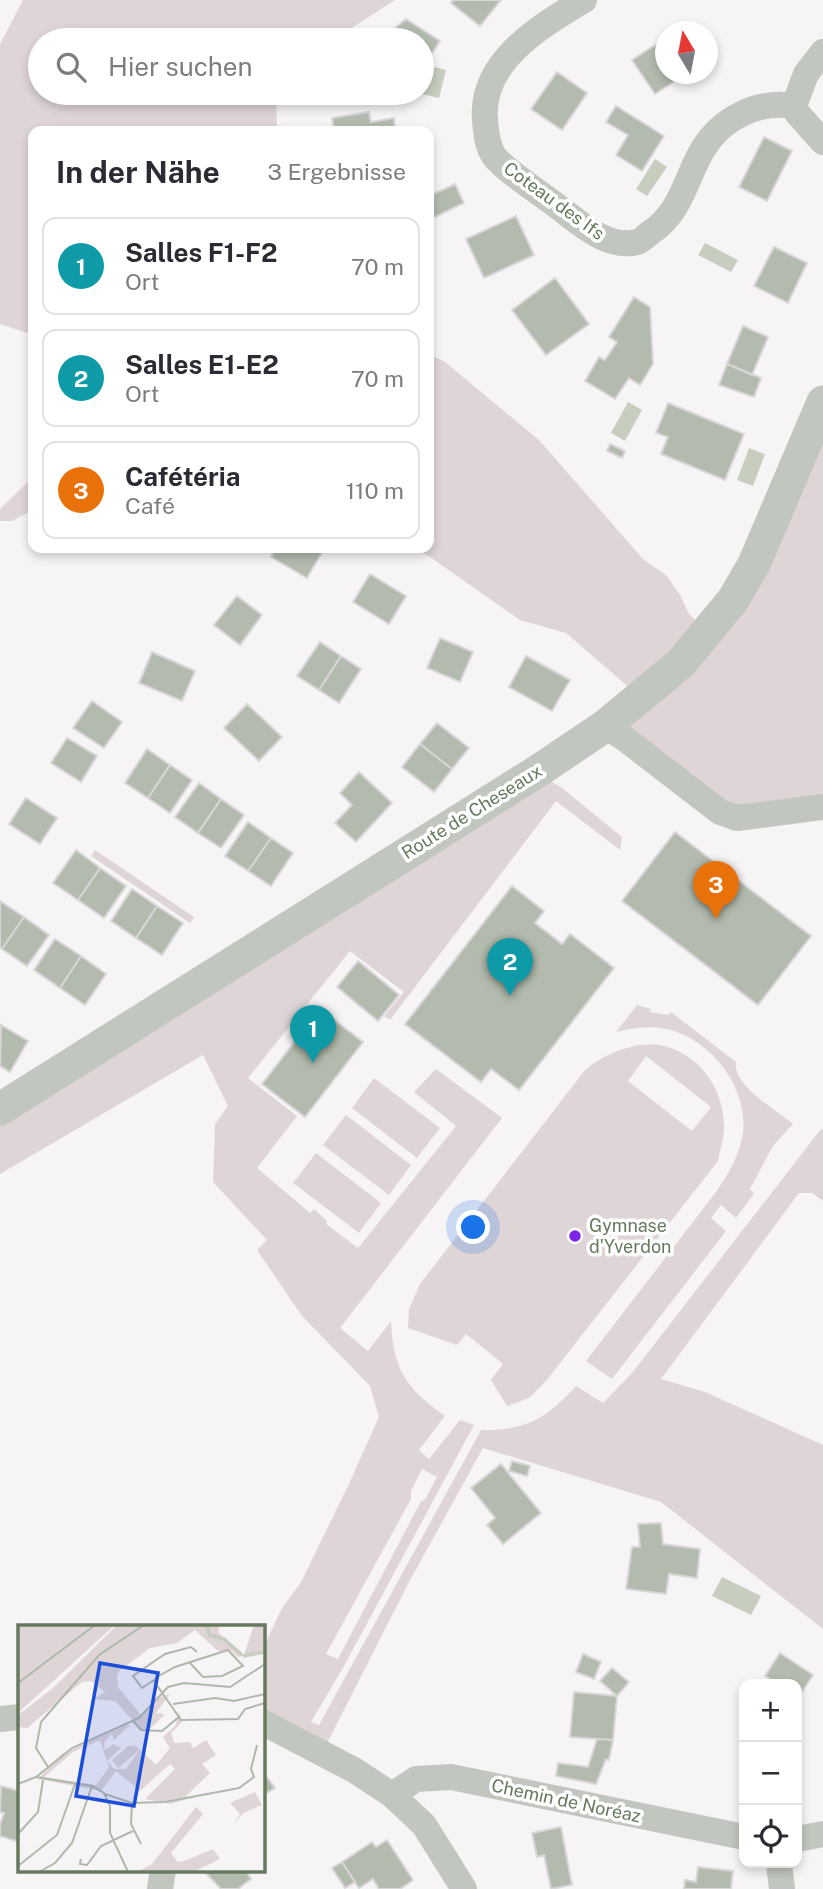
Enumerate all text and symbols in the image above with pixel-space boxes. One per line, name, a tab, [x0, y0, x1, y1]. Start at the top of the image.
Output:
north arrow	[655, 21, 718, 84]
search box	[28, 28, 434, 105]
icon: search	[52, 48, 90, 86]
text: Hier suchen	[108, 51, 253, 82]
text: In der Nähe	[56, 154, 220, 190]
street label: Coteau des Ifs	[500, 157, 609, 244]
text: 3 Ergebnisse	[267, 158, 406, 185]
text: Salles F1-F2	[125, 237, 278, 268]
text: 1	[76, 253, 86, 280]
text: 70 m	[351, 253, 404, 280]
text: Ort	[125, 268, 159, 295]
text: Salles E1-E2	[125, 349, 279, 380]
text: 2	[74, 365, 88, 392]
text: 70 m	[351, 365, 404, 392]
text: Ort	[125, 380, 159, 407]
text: Cafétéria	[125, 461, 240, 492]
text: 3	[73, 477, 89, 504]
text: 110 m	[346, 477, 404, 504]
text: Café	[125, 492, 175, 519]
street label: Route de Cheseaux	[398, 760, 546, 863]
pin: 3	[693, 861, 739, 919]
pin: 2	[487, 938, 533, 996]
pin: 1	[290, 1005, 336, 1063]
your location	[456, 1210, 490, 1244]
place label: Gymnase d'Yverdon	[589, 1215, 671, 1257]
marker: Gymnase d'Yverdon	[567, 1228, 583, 1244]
inset map	[18, 1625, 264, 1871]
map controls	[739, 1679, 802, 1868]
button: +	[739, 1679, 802, 1742]
button: −	[739, 1742, 802, 1805]
street label: Chemin de Noréaz	[490, 1774, 643, 1827]
button: locate	[739, 1805, 802, 1868]

